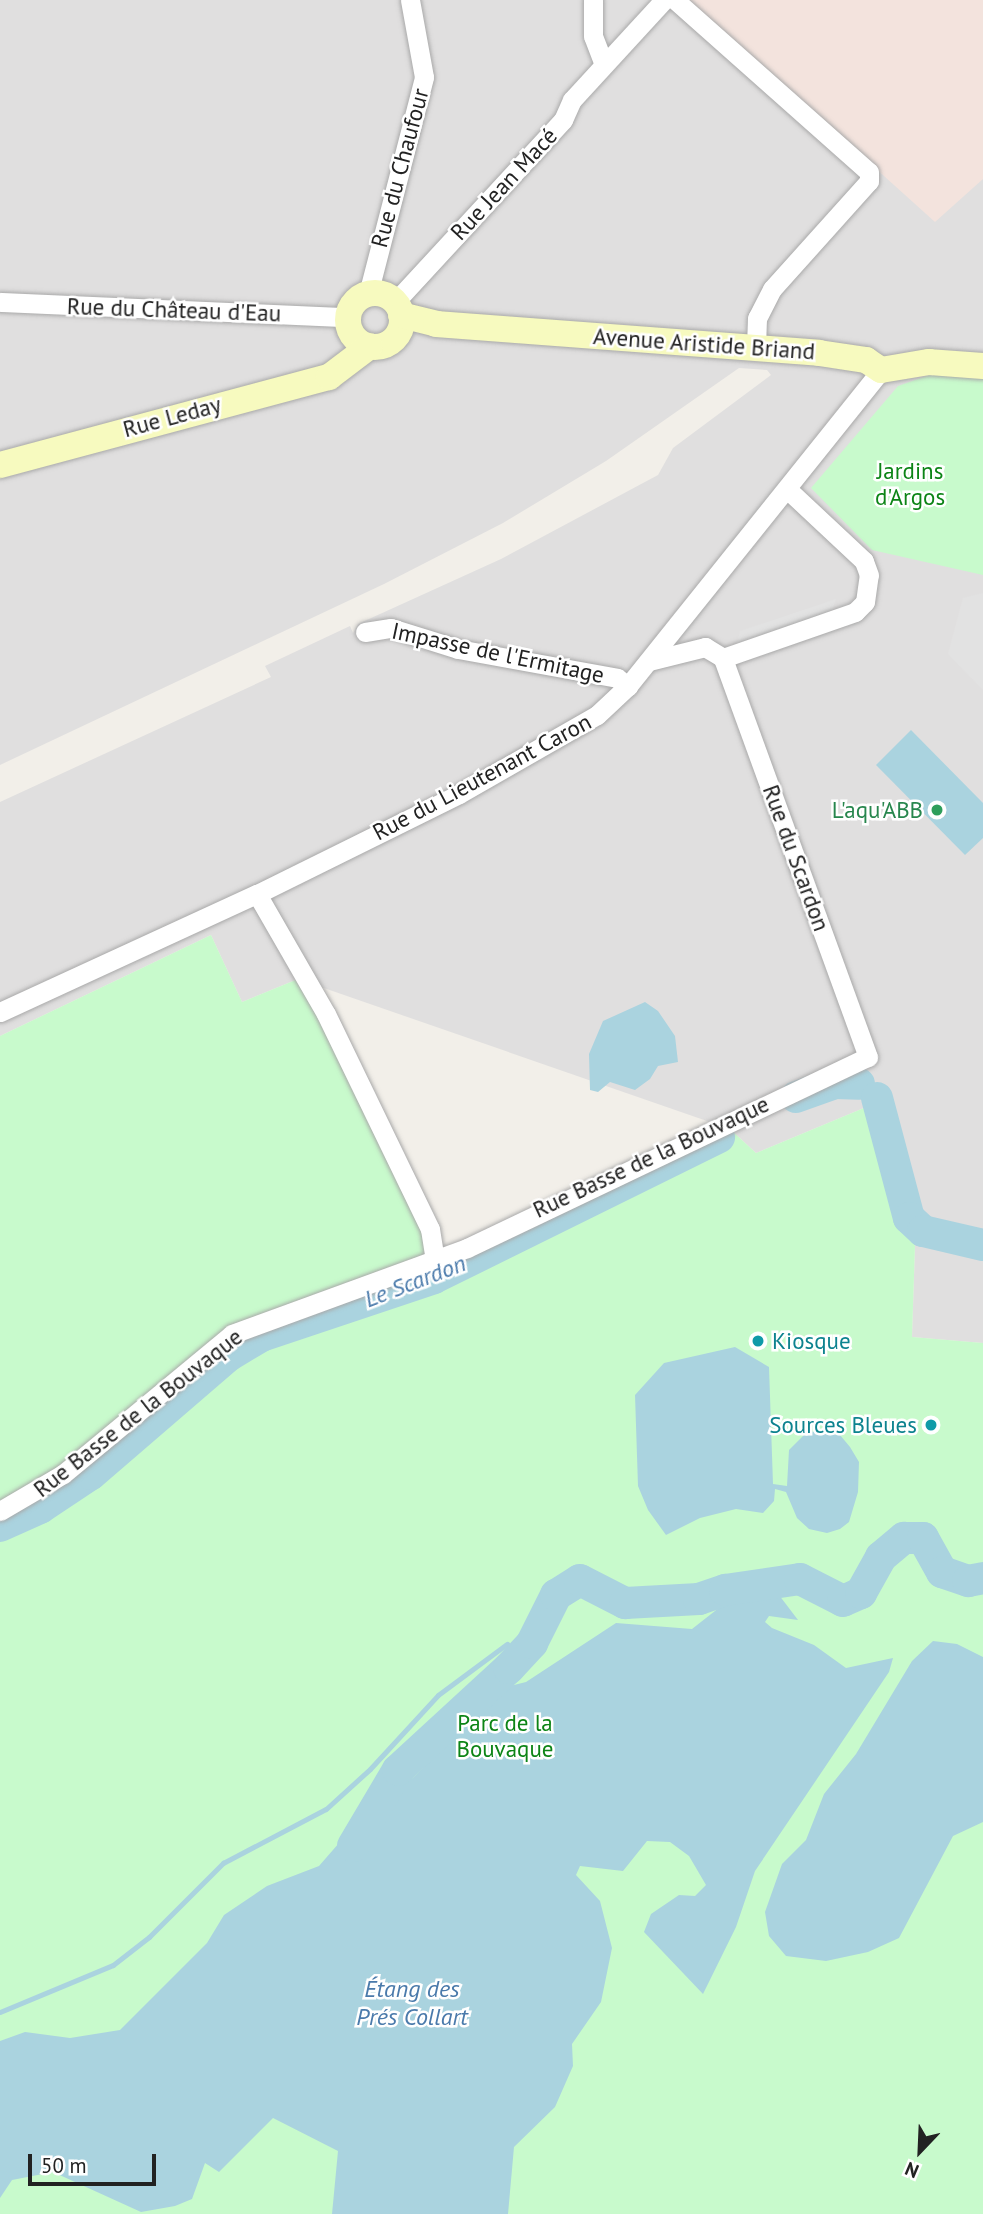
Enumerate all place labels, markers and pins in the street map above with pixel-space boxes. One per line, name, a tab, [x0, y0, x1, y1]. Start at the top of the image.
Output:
place label: L'aqu'ABB	[832, 796, 923, 824]
marker: L'aqu'ABB	[929, 802, 945, 818]
place label: Kiosque	[772, 1327, 851, 1355]
marker: Kiosque	[750, 1333, 766, 1349]
place label: Sources Bleues	[769, 1411, 917, 1439]
marker: Sources Bleues	[923, 1417, 939, 1433]

